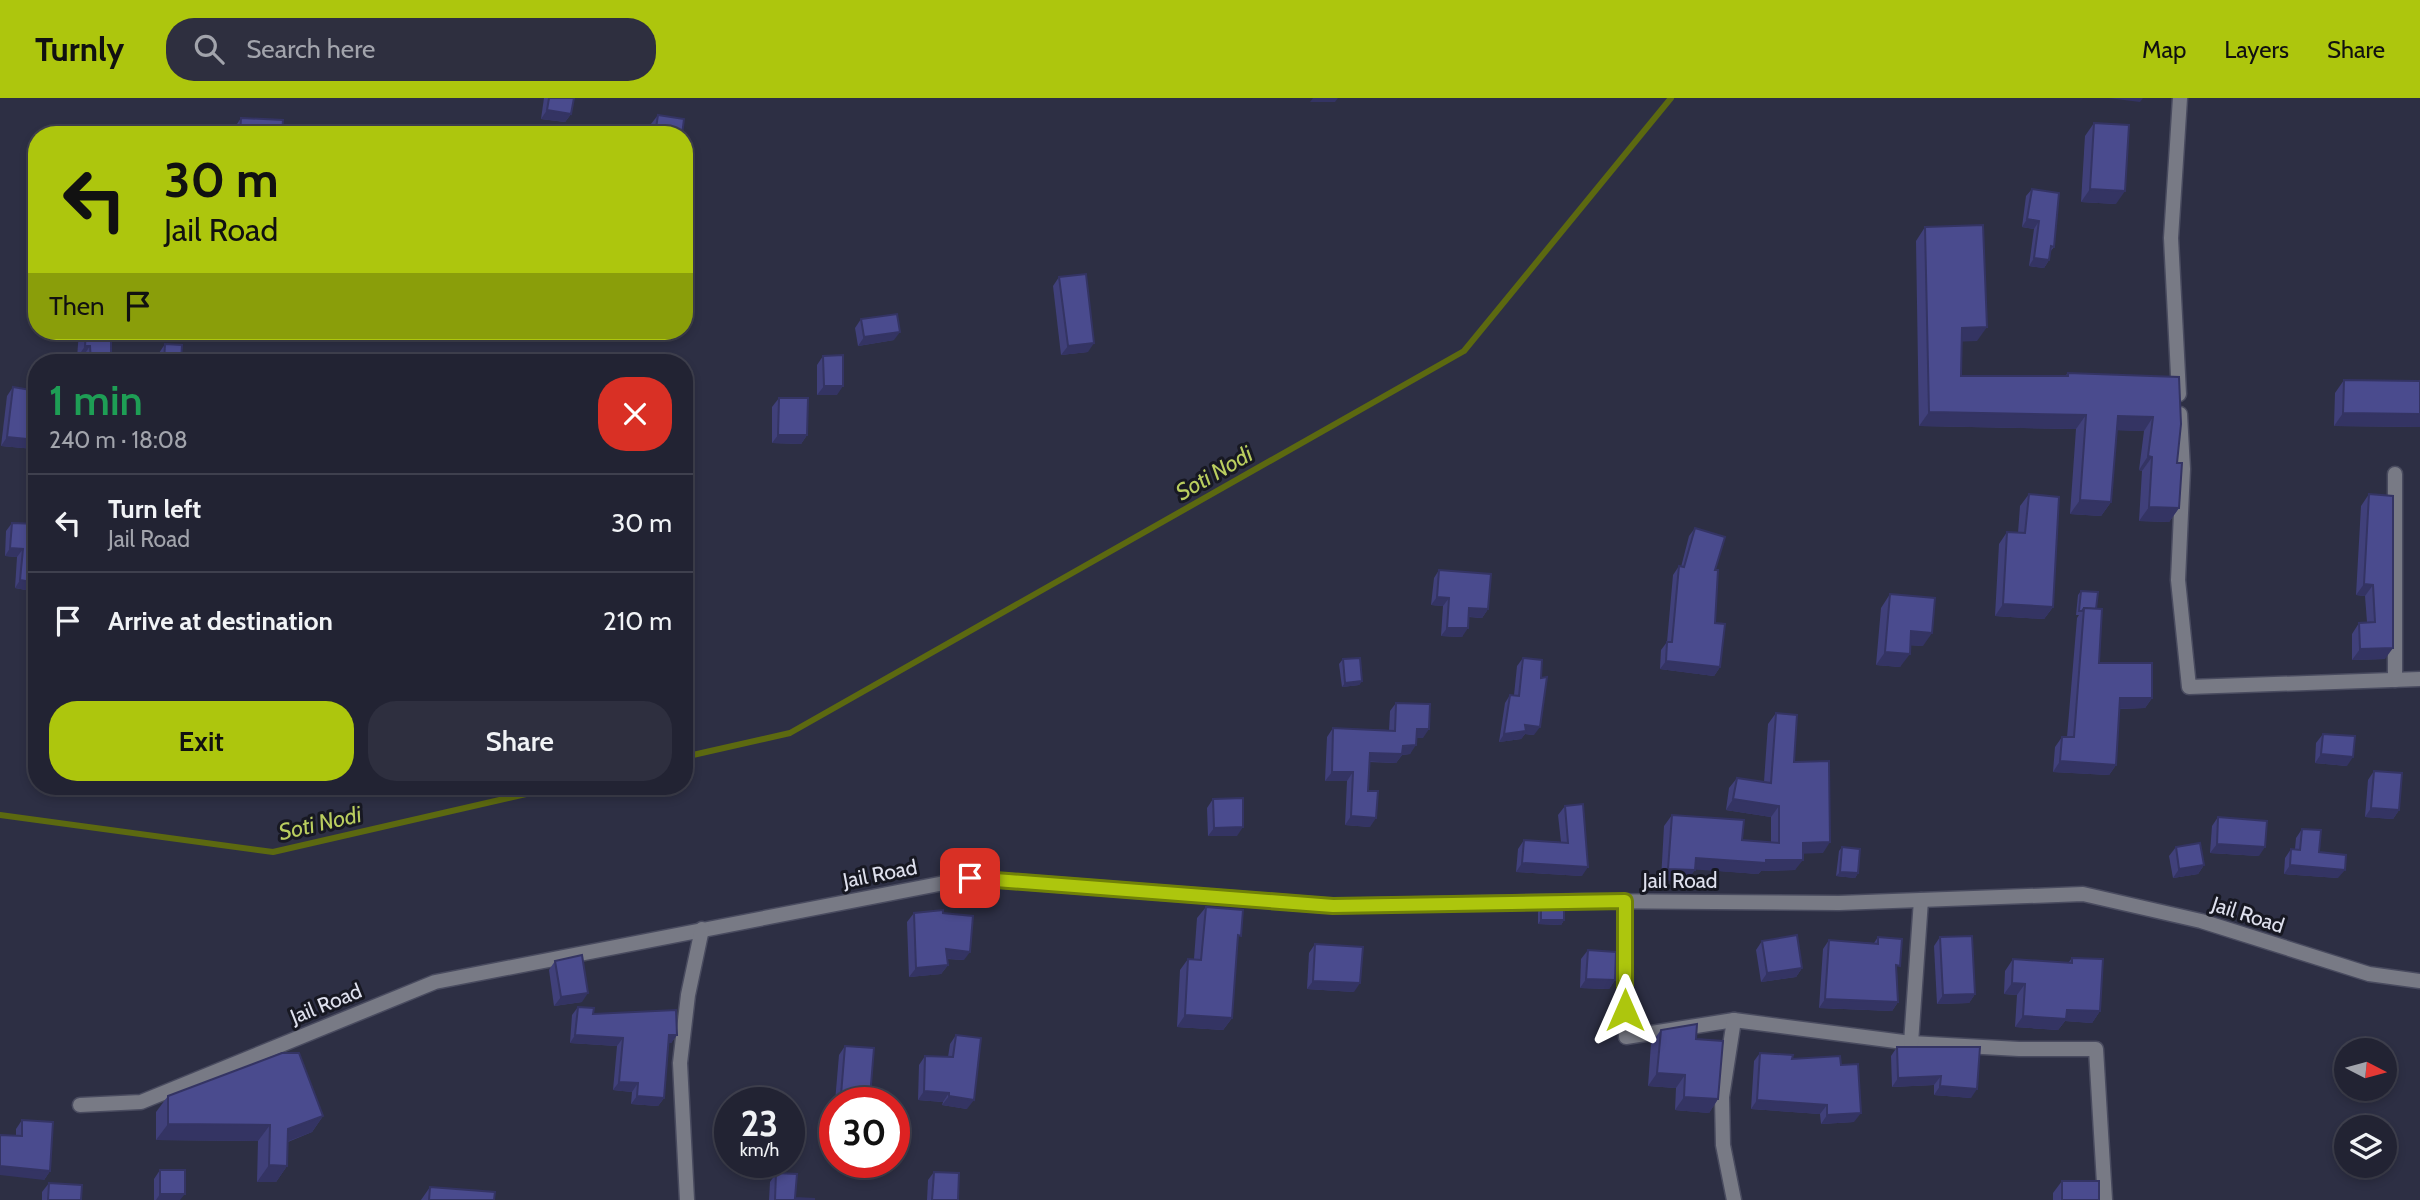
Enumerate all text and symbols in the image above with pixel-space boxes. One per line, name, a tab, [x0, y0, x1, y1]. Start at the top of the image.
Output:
search box	[166, 18, 656, 81]
text: Turnly	[35, 29, 124, 69]
icon: search	[190, 30, 228, 68]
text: Search here	[246, 33, 375, 65]
text: Map	[2142, 35, 2186, 64]
text: Layers	[2224, 35, 2289, 64]
text: Share	[2327, 35, 2385, 64]
text: 30 m	[164, 150, 279, 209]
icon: left	[49, 154, 140, 245]
text: Jail Road	[164, 210, 278, 249]
icon: arrive	[119, 287, 157, 325]
text: Then	[49, 290, 105, 322]
text: 1 min	[49, 374, 143, 426]
button: close	[598, 377, 672, 451]
text: 240 m · 18:08	[49, 426, 188, 454]
water label: Soti Nodi	[1171, 439, 1258, 506]
text: Turn left	[108, 493, 201, 525]
icon: left	[49, 504, 87, 542]
text: 30 m	[611, 507, 672, 539]
text: Jail Road	[108, 525, 190, 553]
icon: arrive	[49, 602, 87, 640]
text: Arrive at destination	[108, 605, 333, 637]
text: 210 m	[603, 605, 672, 637]
button: Exit	[49, 701, 354, 781]
button: Share	[368, 701, 672, 781]
water label: Soti Nodi	[276, 800, 365, 846]
pin	[940, 848, 1000, 908]
street label: Jail Road	[840, 854, 919, 893]
icon: arrive	[951, 859, 989, 897]
street label: Jail Road	[1642, 868, 1717, 893]
street label: Jail Road	[2208, 891, 2288, 938]
position arrow	[1588, 973, 1662, 1047]
street label: Jail Road	[285, 978, 365, 1030]
north arrow	[2334, 1038, 2398, 1101]
map controls	[2334, 1038, 2397, 1178]
speed limit sign: 30	[819, 1087, 910, 1178]
text: 23	[741, 1102, 778, 1145]
button: layers	[2334, 1115, 2397, 1178]
text: km/h	[740, 1139, 779, 1161]

